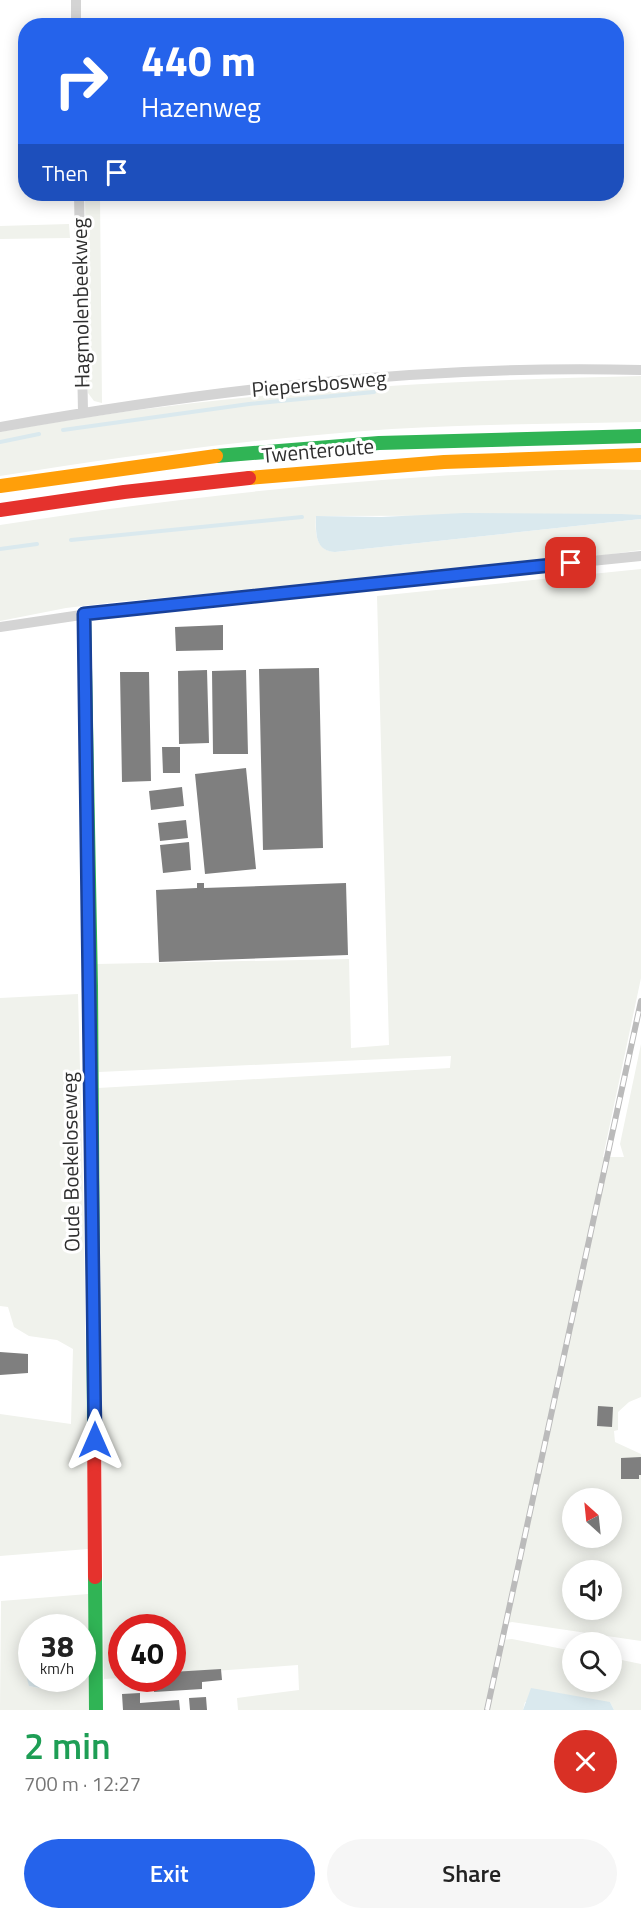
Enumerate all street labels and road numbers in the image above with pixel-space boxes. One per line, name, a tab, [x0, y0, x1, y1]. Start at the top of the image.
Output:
street label: Hagmolenbeekweg	[63, 217, 97, 389]
street label: Piepersbosweg	[250, 361, 388, 405]
street label: Twenteroute	[260, 429, 375, 471]
street label: Oude Boekeloseweg	[52, 1072, 88, 1252]

